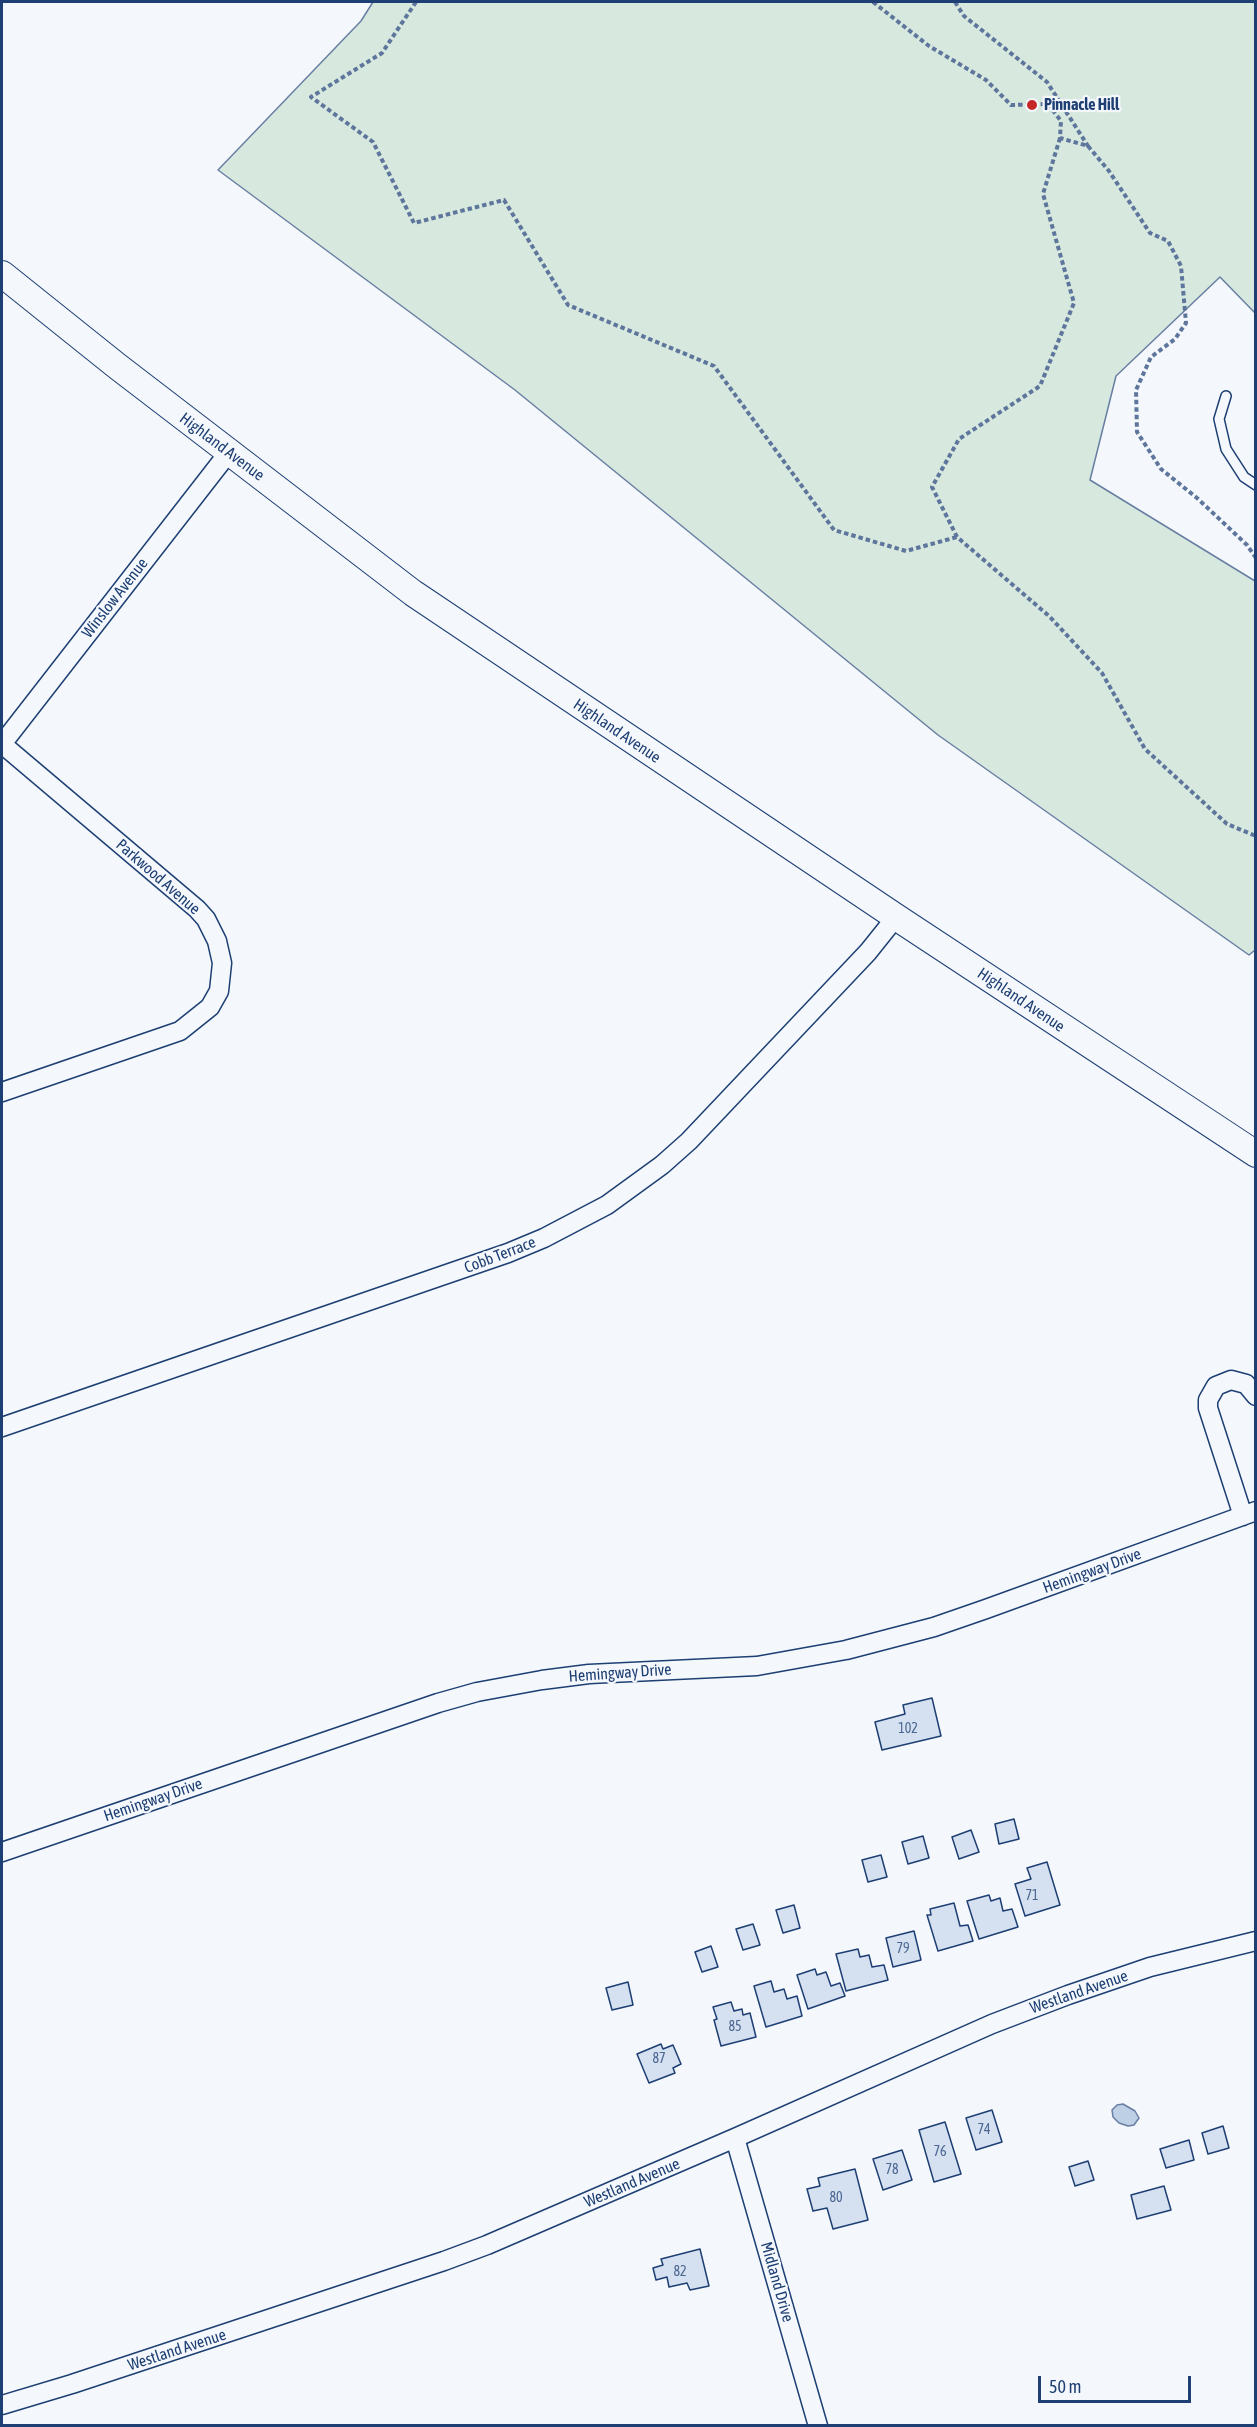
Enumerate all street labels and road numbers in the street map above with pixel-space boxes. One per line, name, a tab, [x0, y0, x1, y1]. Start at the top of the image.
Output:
street label: Highland Avenue	[176, 409, 268, 485]
street label: Winslow Avenue	[78, 554, 152, 642]
street label: Highland Avenue	[570, 695, 664, 767]
street label: Parkwood Avenue	[112, 835, 204, 919]
street label: Highland Avenue	[974, 964, 1068, 1036]
street label: Cobb Terrace	[461, 1233, 539, 1277]
street label: Hemingway Drive	[1040, 1544, 1144, 1598]
street label: Hemingway Drive	[568, 1660, 672, 1686]
street label: Hemingway Drive	[101, 1774, 205, 1826]
street label: Westland Avenue	[1028, 1966, 1130, 2018]
street label: Westland Avenue	[581, 2154, 683, 2212]
street label: Midland Drive	[756, 2240, 798, 2324]
street label: Westland Avenue	[125, 2325, 229, 2375]

